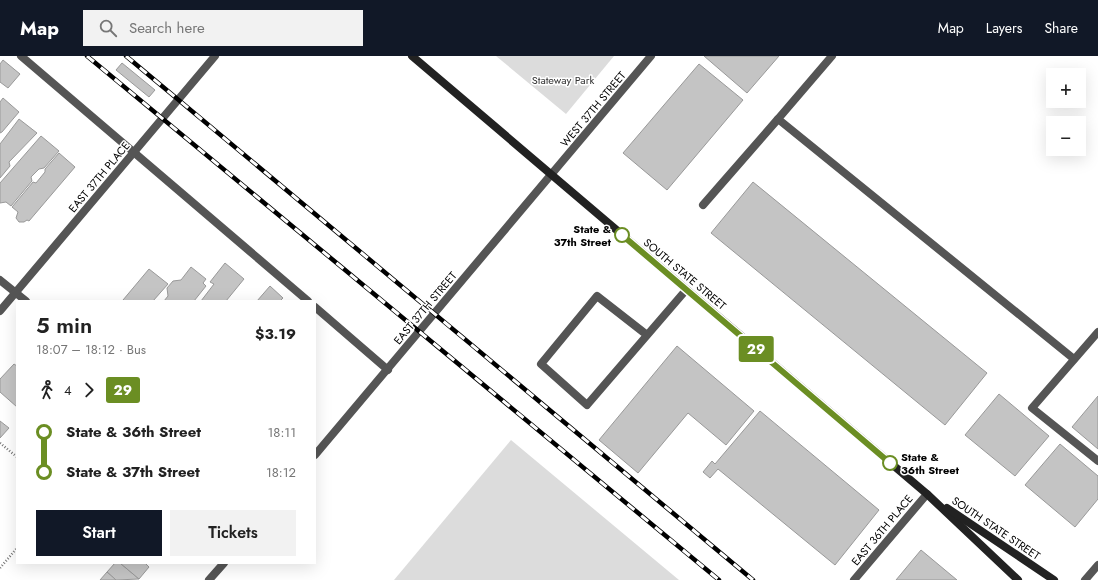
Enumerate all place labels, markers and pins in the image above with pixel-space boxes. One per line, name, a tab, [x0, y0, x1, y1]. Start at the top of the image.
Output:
place label: State & 37th Street	[554, 221, 612, 250]
marker: State & 37th Street	[614, 227, 630, 243]
place label: State & 36th Street	[901, 449, 960, 478]
marker: State & 36th Street	[882, 455, 898, 471]

